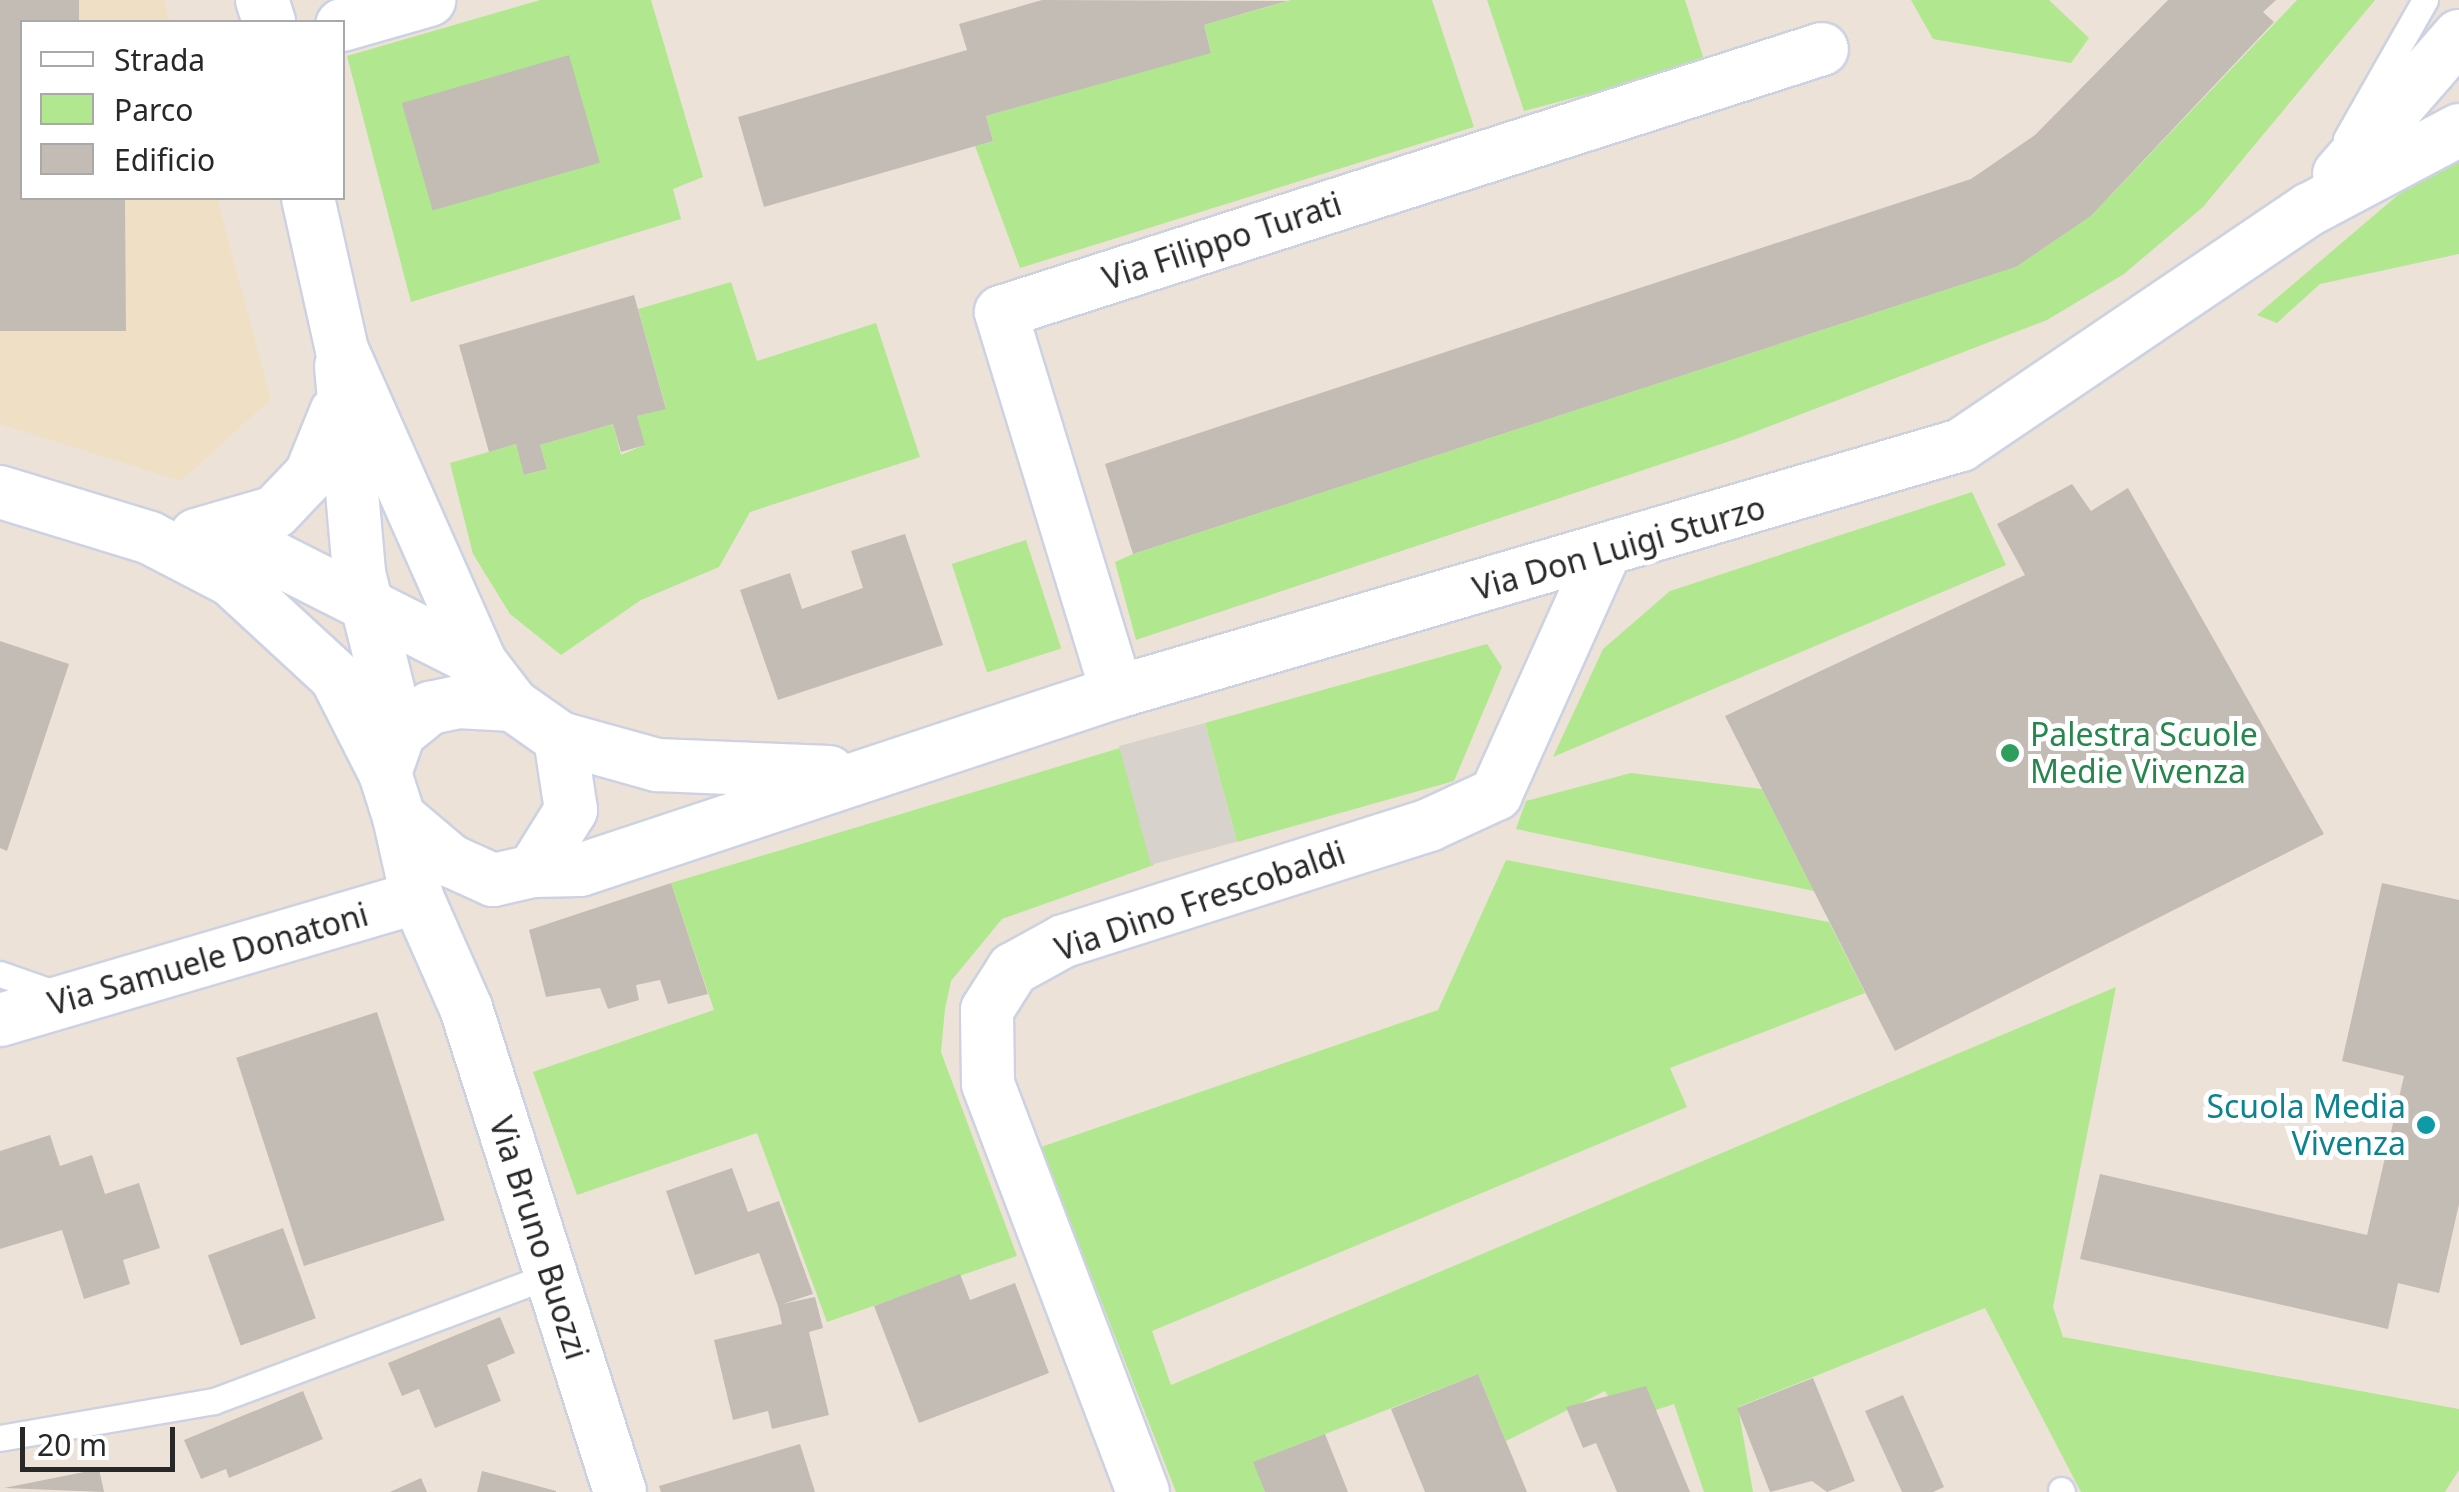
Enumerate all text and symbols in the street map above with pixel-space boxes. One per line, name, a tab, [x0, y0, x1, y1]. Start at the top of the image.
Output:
legend	[20, 20, 345, 200]
text: Strada	[114, 39, 205, 80]
text: Parco	[114, 89, 193, 130]
text: Edificio	[114, 139, 215, 180]
street label: Via Filippo Turati	[1098, 184, 1346, 298]
street label: Via Don Luigi Sturzo	[1469, 488, 1769, 608]
place label: Palestra Scuole Medie Vivenza	[2030, 716, 2258, 791]
marker: Palestra Scuole Medie Vivenza	[1999, 742, 2021, 764]
street label: Via Dino Frescobaldi	[1050, 833, 1350, 969]
street label: Via Samuele Donatoni	[44, 895, 372, 1023]
place label: Scuola Media Vivenza	[2206, 1088, 2406, 1163]
street label: Via Bruno Buozzi	[482, 1112, 596, 1364]
marker: Scuola Media Vivenza	[2415, 1114, 2437, 1136]
scale bar	[25, 1407, 180, 1469]
text: 20 m	[37, 1424, 107, 1465]

